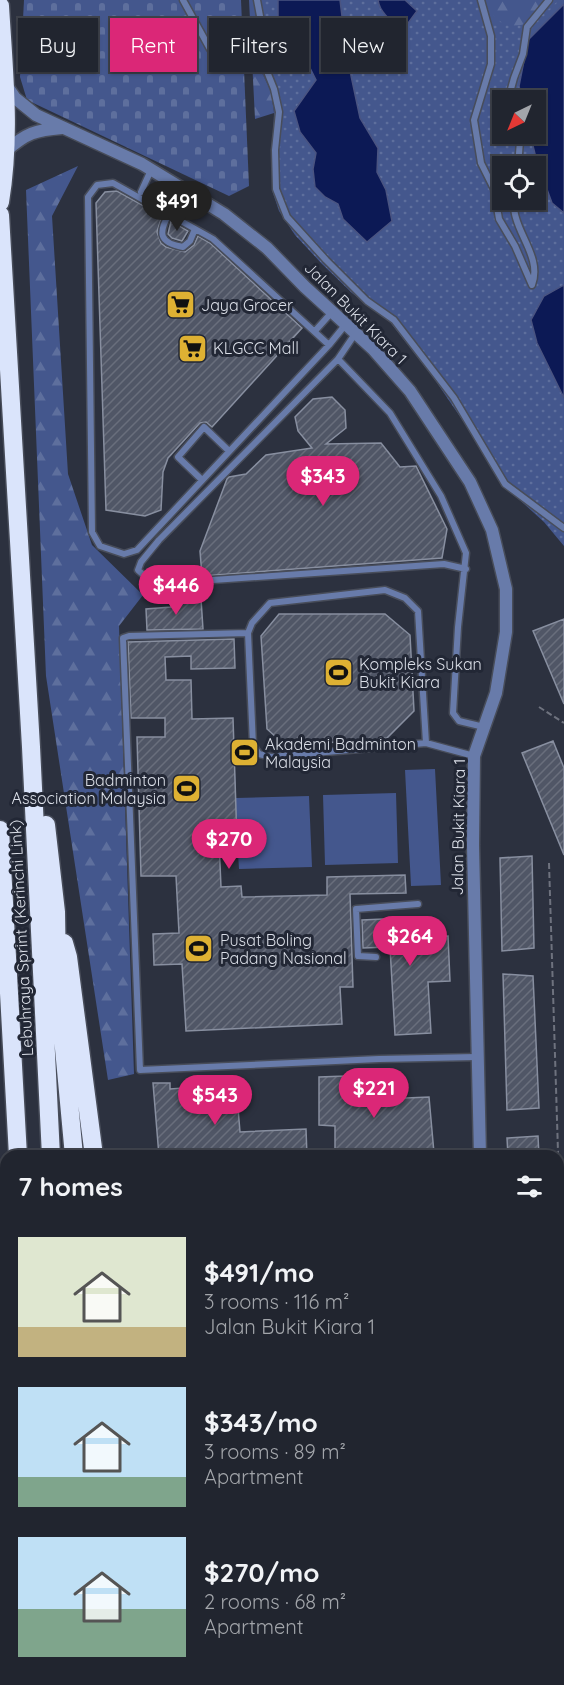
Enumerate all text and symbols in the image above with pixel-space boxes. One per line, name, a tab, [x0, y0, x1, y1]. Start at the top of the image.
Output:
chip: Buy	[18, 18, 98, 72]
chip: Rent	[110, 18, 197, 72]
chip: Filters	[209, 18, 309, 72]
chip: New	[321, 18, 406, 72]
north arrow	[492, 90, 546, 144]
map controls	[492, 90, 546, 210]
button: locate	[492, 156, 546, 210]
pin: $491	[141, 181, 213, 232]
text: $491	[156, 188, 198, 213]
street label: Jalan Bukit Kiara 1	[300, 257, 412, 369]
supermarket icon: Jaya Grocer	[164, 289, 196, 321]
place label: Jaya Grocer	[201, 295, 293, 315]
supermarket icon: KLGCC Mall	[176, 332, 208, 364]
place label: KLGCC Mall	[213, 338, 299, 358]
pin: $343	[287, 456, 359, 507]
text: $343	[300, 463, 346, 488]
pin: $446	[140, 565, 212, 616]
text: $446	[153, 572, 199, 597]
place label: Kompleks Sukan Bukit Kiara	[359, 654, 482, 692]
sports icon: Kompleks Sukan Bukit Kiara	[322, 657, 354, 689]
place label: Akademi Badminton Malaysia	[265, 734, 416, 772]
sports icon: Akademi Badminton Malaysia	[228, 737, 260, 769]
street label: Jalan Bukit Kiara 1	[447, 758, 469, 896]
place label: Badminton Association Malaysia	[12, 770, 166, 808]
sports icon: Badminton Association Malaysia	[171, 773, 203, 805]
street label: Lebuhraya Sprint (Kerinchi Link)	[5, 819, 37, 1057]
pin: $270	[193, 819, 265, 870]
text: $270	[206, 826, 252, 851]
pin: $264	[374, 916, 446, 967]
text: $264	[387, 923, 433, 948]
place label: Pusat Boling Padang Nasional	[220, 930, 347, 968]
sports icon: Pusat Boling Padang Nasional	[183, 933, 215, 965]
pin: $221	[338, 1068, 410, 1119]
pin: $543	[179, 1075, 251, 1126]
text: $221	[353, 1075, 395, 1100]
text: $543	[192, 1082, 238, 1107]
text: 7 homes	[18, 1170, 123, 1203]
icon: filters	[513, 1170, 546, 1203]
text: $491/mo	[204, 1256, 314, 1289]
icon: home	[66, 1261, 138, 1333]
text: 3 rooms · 116 m²	[204, 1289, 349, 1314]
text: Jalan Bukit Kiara 1	[204, 1314, 375, 1339]
text: $343/mo	[204, 1406, 318, 1439]
icon: home	[66, 1411, 138, 1483]
text: 3 rooms · 89 m²	[204, 1439, 346, 1464]
text: Apartment	[204, 1464, 304, 1489]
text: $270/mo	[204, 1556, 320, 1589]
icon: home	[66, 1561, 138, 1633]
text: 2 rooms · 68 m²	[204, 1589, 346, 1614]
text: Apartment	[204, 1614, 304, 1639]

